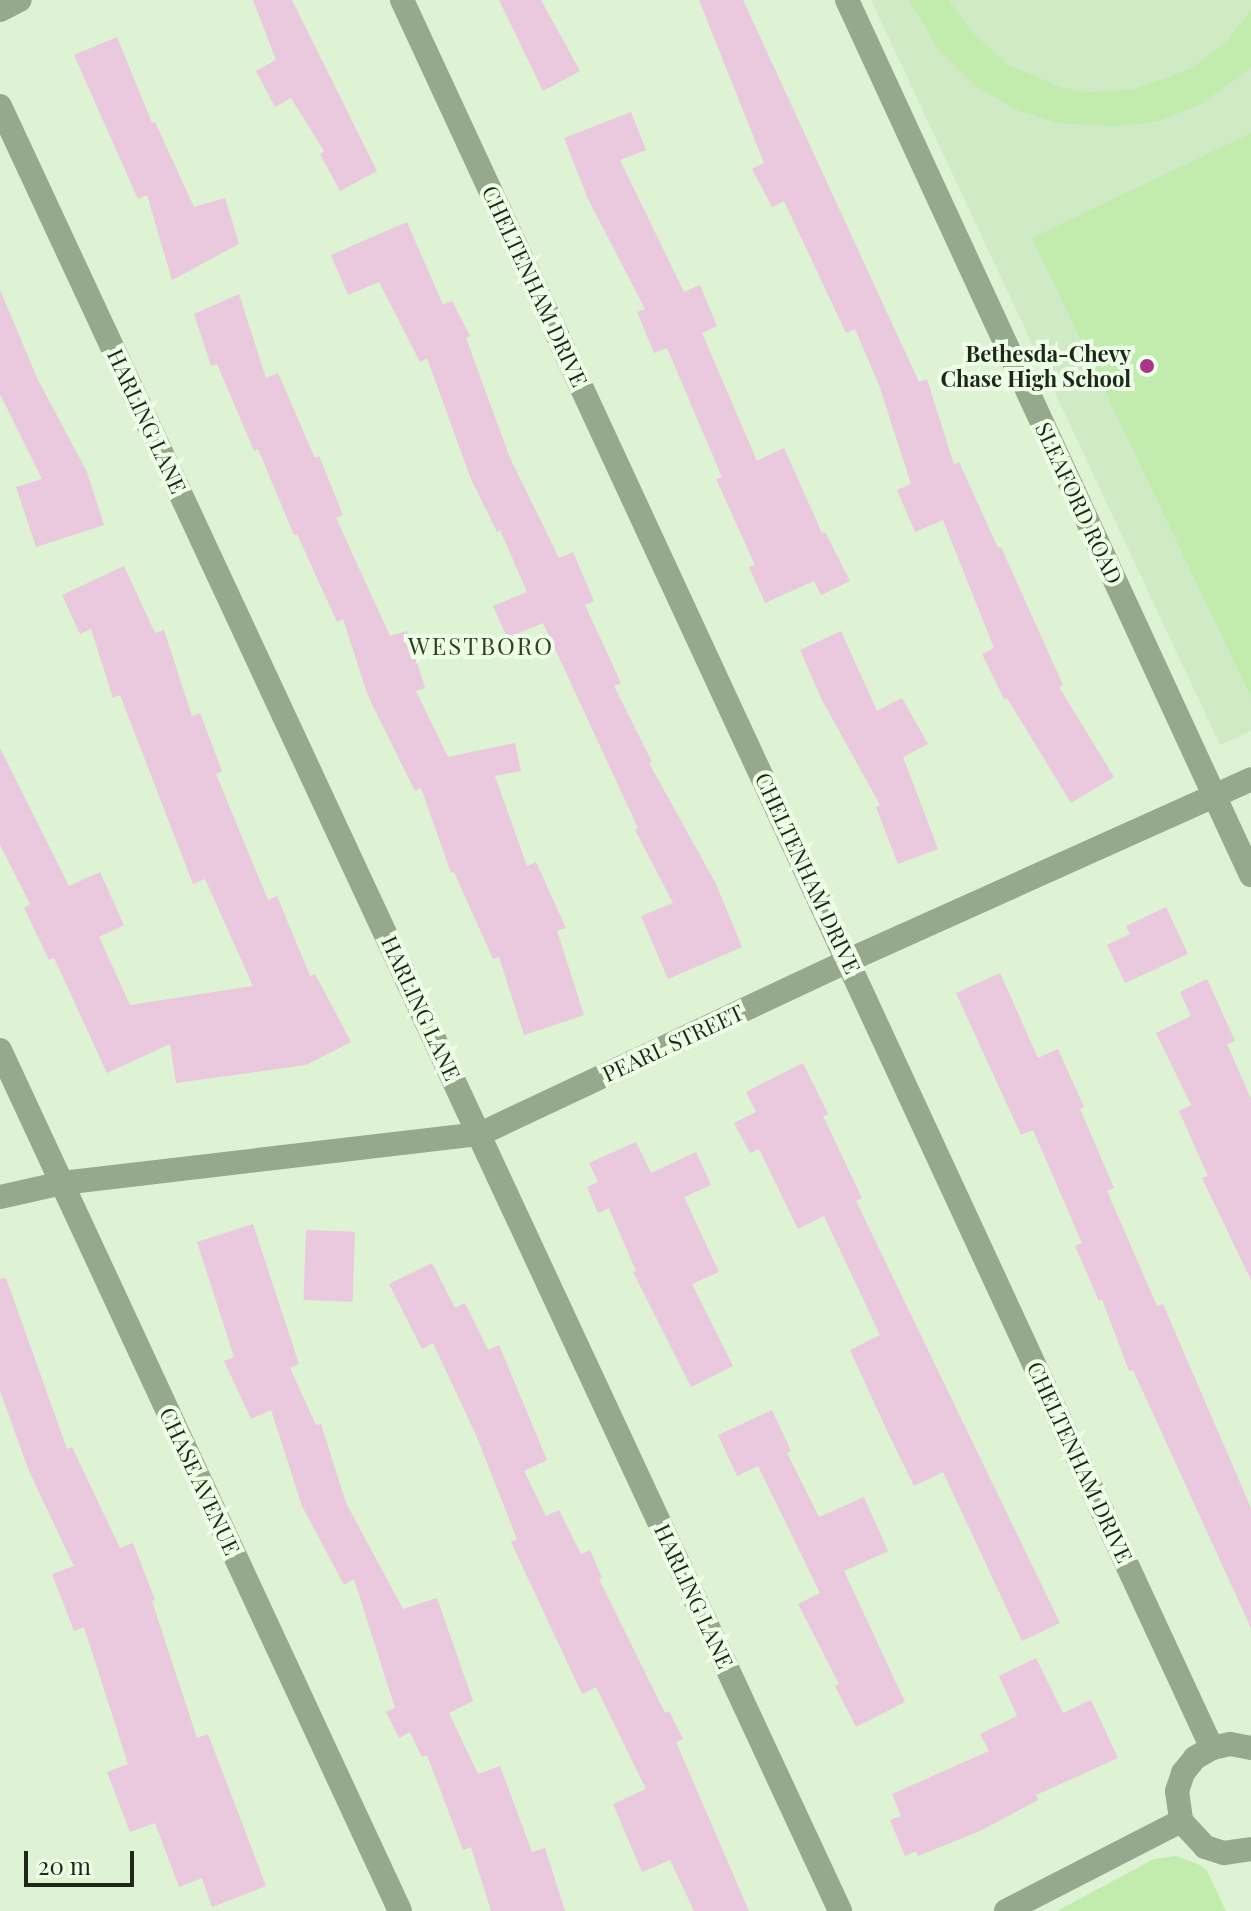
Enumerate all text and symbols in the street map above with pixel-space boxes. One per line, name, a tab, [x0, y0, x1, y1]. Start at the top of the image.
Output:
street label: CHELTENHAM DRIVE	[477, 181, 593, 391]
place label: Bethesda-Chevy Chase High School	[941, 340, 1131, 392]
street label: HARLING LANE	[102, 345, 192, 497]
marker: Bethesda-Chevy Chase High School	[1138, 357, 1156, 375]
street label: SLEAFORD ROAD	[1030, 418, 1128, 588]
district label: WESTBORO	[408, 632, 554, 660]
street label: CHELTENHAM DRIVE	[750, 768, 866, 978]
street label: HARLING LANE	[376, 932, 466, 1084]
street label: PEARL STREET	[598, 999, 748, 1087]
street label: CHELTENHAM DRIVE	[1022, 1357, 1138, 1567]
street label: CHASE AVENUE	[154, 1403, 246, 1559]
street label: HARLING LANE	[649, 1520, 739, 1672]
scale bar	[28, 1835, 138, 1885]
text: 20 m	[38, 1849, 91, 1881]

